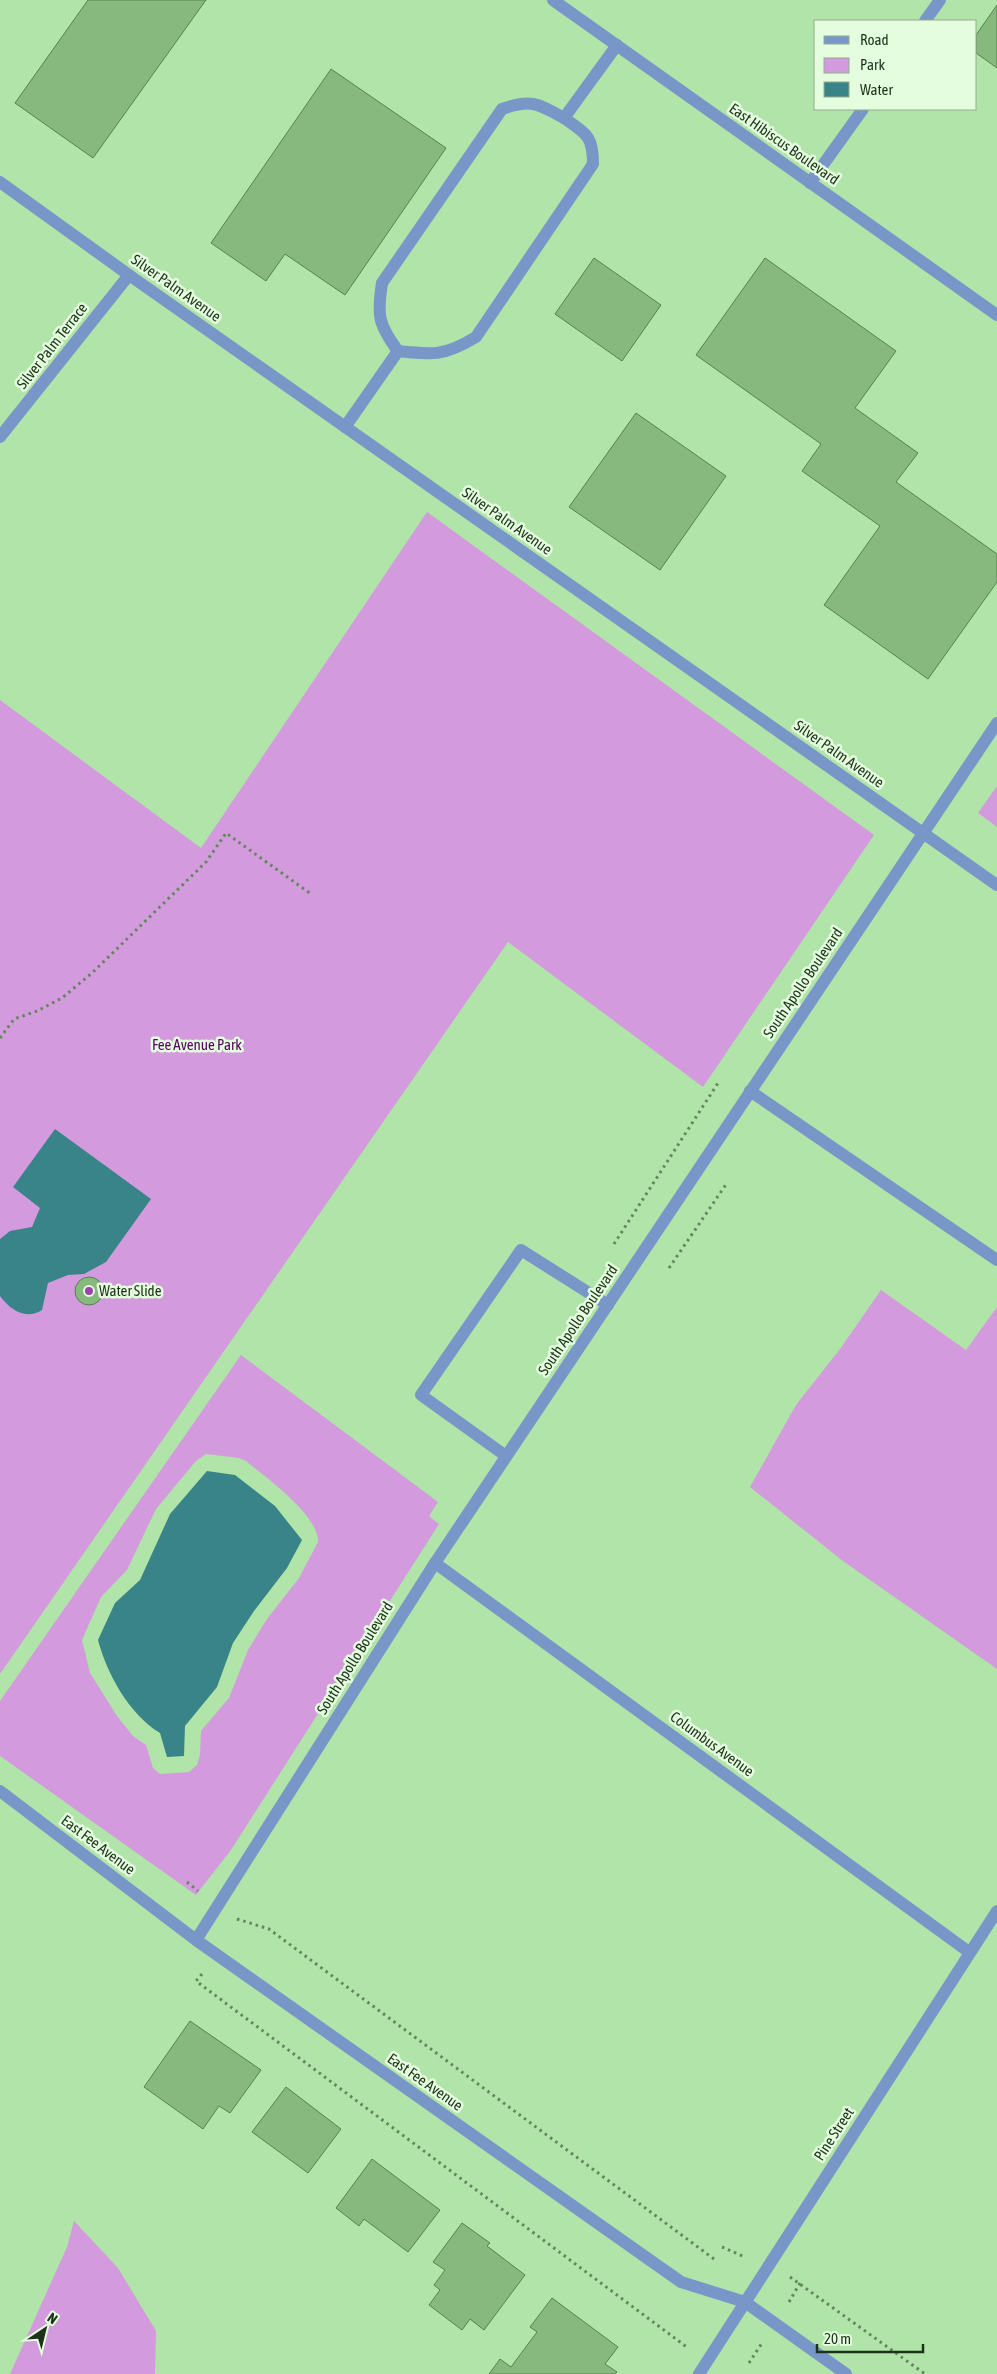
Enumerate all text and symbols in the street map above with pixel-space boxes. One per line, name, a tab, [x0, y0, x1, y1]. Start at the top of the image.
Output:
legend	[814, 20, 977, 110]
text: Road	[860, 31, 889, 48]
text: Park	[860, 56, 885, 73]
text: Water	[860, 81, 893, 98]
street label: East Hibiscus Boulevard	[726, 99, 842, 188]
street label: Silver Palm Avenue	[128, 250, 224, 325]
street label: Silver Palm Terrace	[13, 299, 90, 392]
street label: Silver Palm Avenue	[459, 483, 555, 558]
street label: Silver Palm Avenue	[791, 716, 887, 791]
street label: South Apollo Boulevard	[759, 924, 846, 1041]
park label: Fee Avenue Park	[152, 1036, 242, 1053]
street label: South Apollo Boulevard	[534, 1261, 621, 1378]
place label: Water Slide	[99, 1282, 162, 1299]
marker: Water Slide	[83, 1285, 95, 1297]
street label: South Apollo Boulevard	[313, 1598, 396, 1717]
street label: Columbus Avenue	[667, 1708, 758, 1780]
street label: East Fee Avenue	[58, 1811, 139, 1878]
street label: East Fee Avenue	[384, 2049, 466, 2114]
street label: Pine Street	[810, 2104, 857, 2163]
north arrow	[20, 2304, 70, 2354]
text: N	[44, 2309, 60, 2327]
scale bar	[817, 2322, 923, 2354]
text: 20 m	[824, 2330, 851, 2347]

